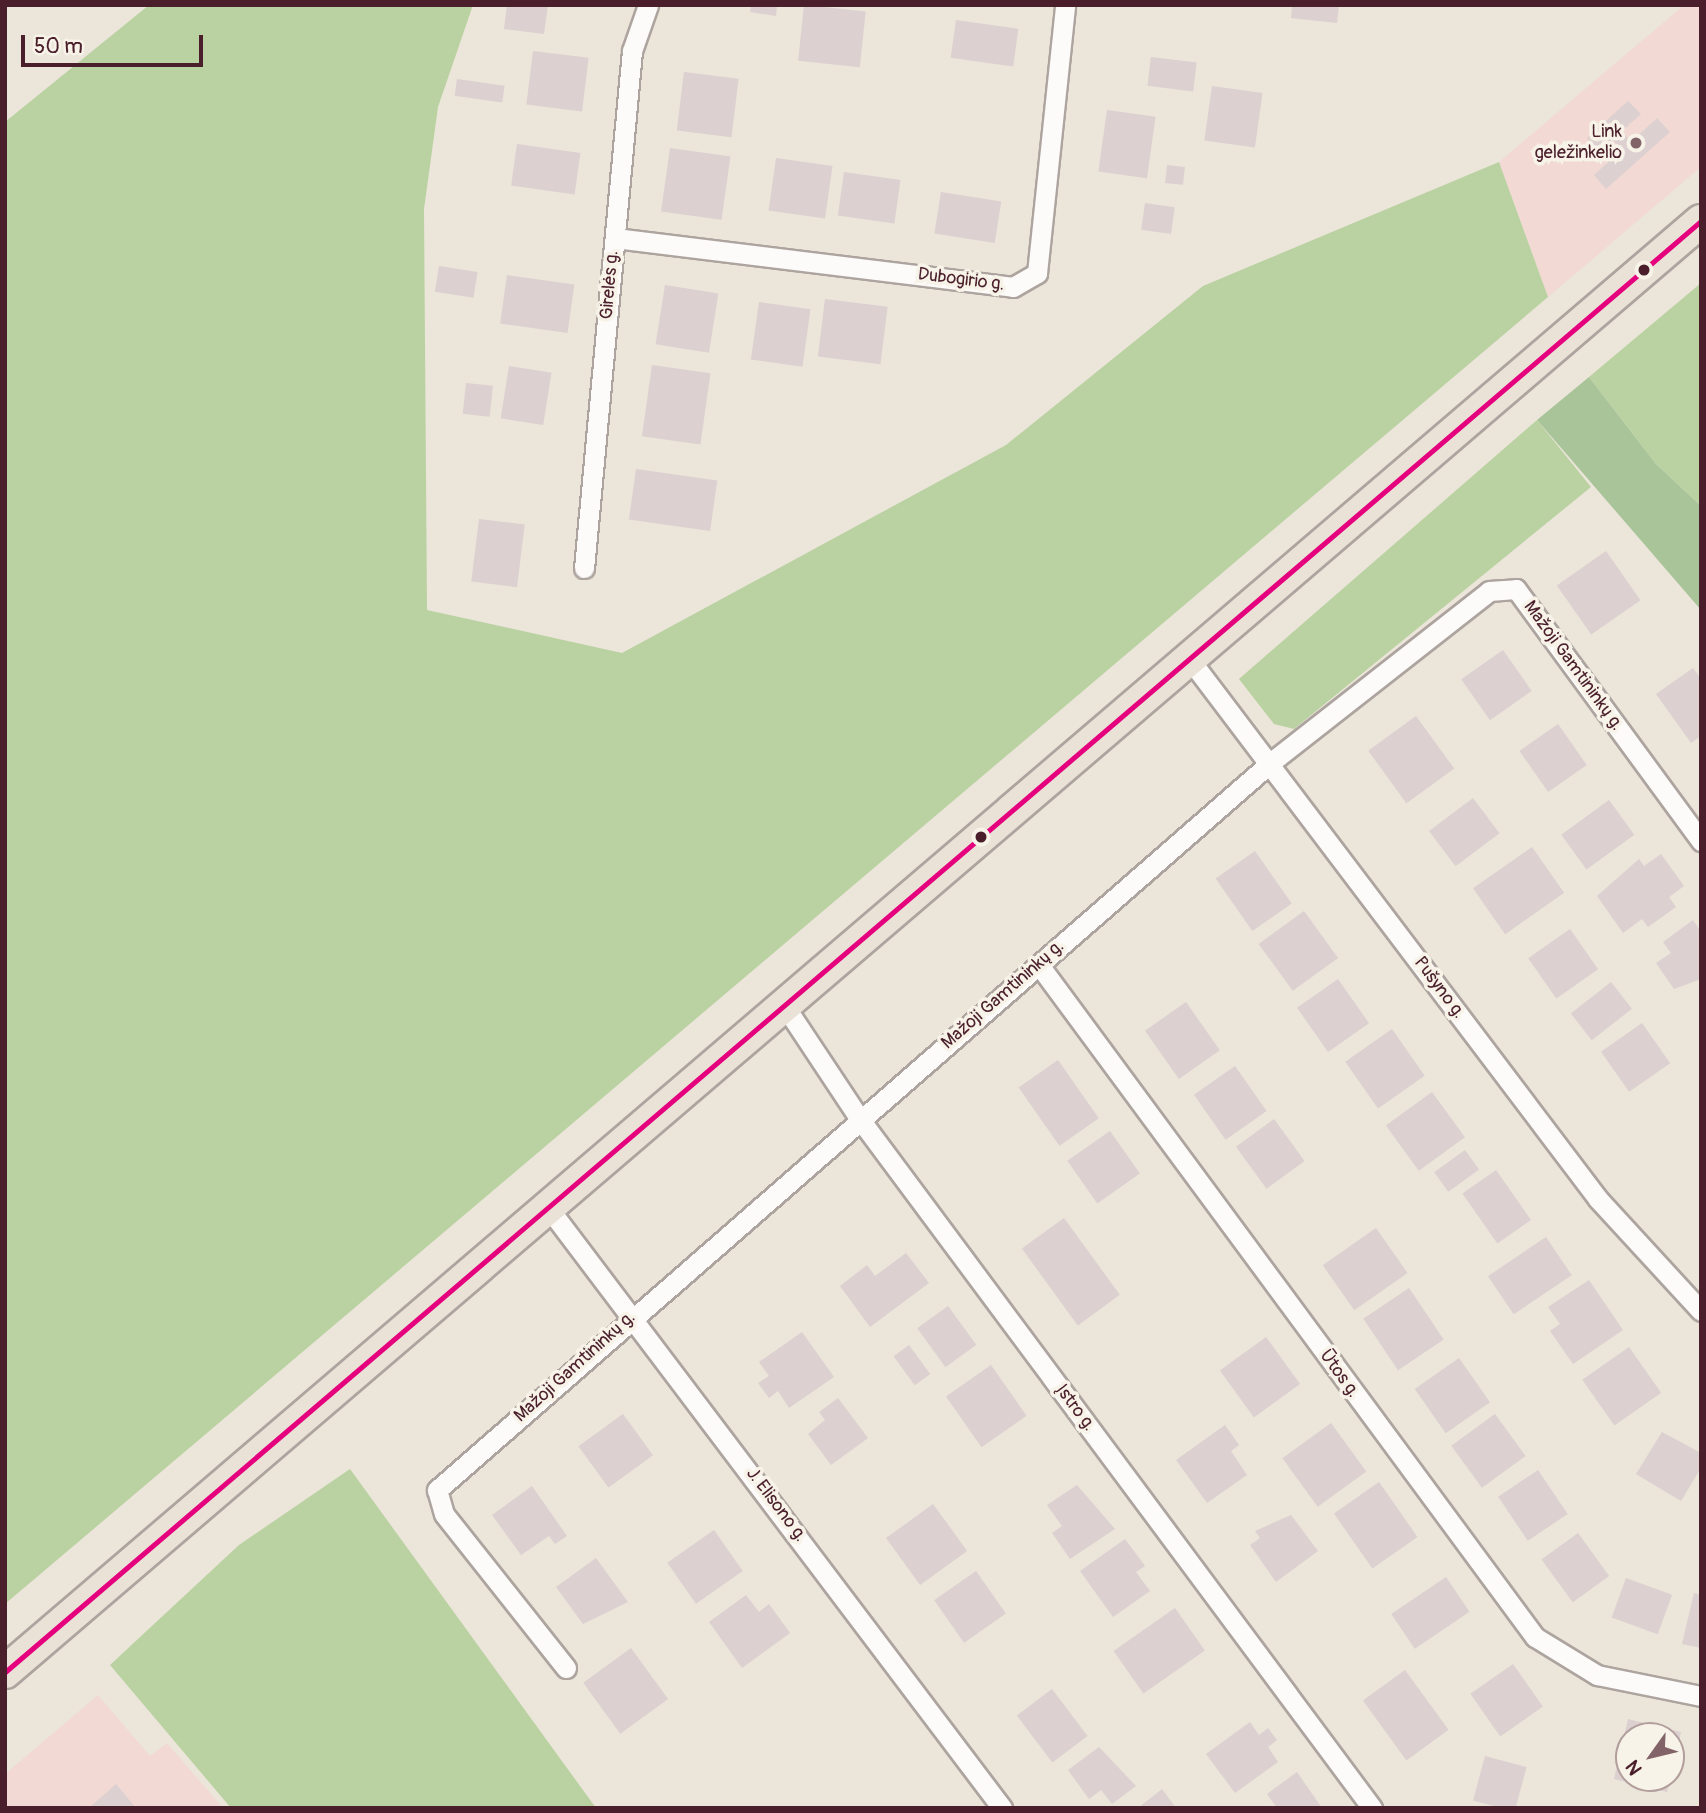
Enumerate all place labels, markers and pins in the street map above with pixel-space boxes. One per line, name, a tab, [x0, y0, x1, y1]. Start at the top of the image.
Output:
place label: Link geležinkelio	[1535, 122, 1622, 164]
marker: Link geležinkelio	[1628, 135, 1644, 151]
unlabelled marker	[1637, 263, 1651, 277]
unlabelled marker	[974, 830, 988, 844]

